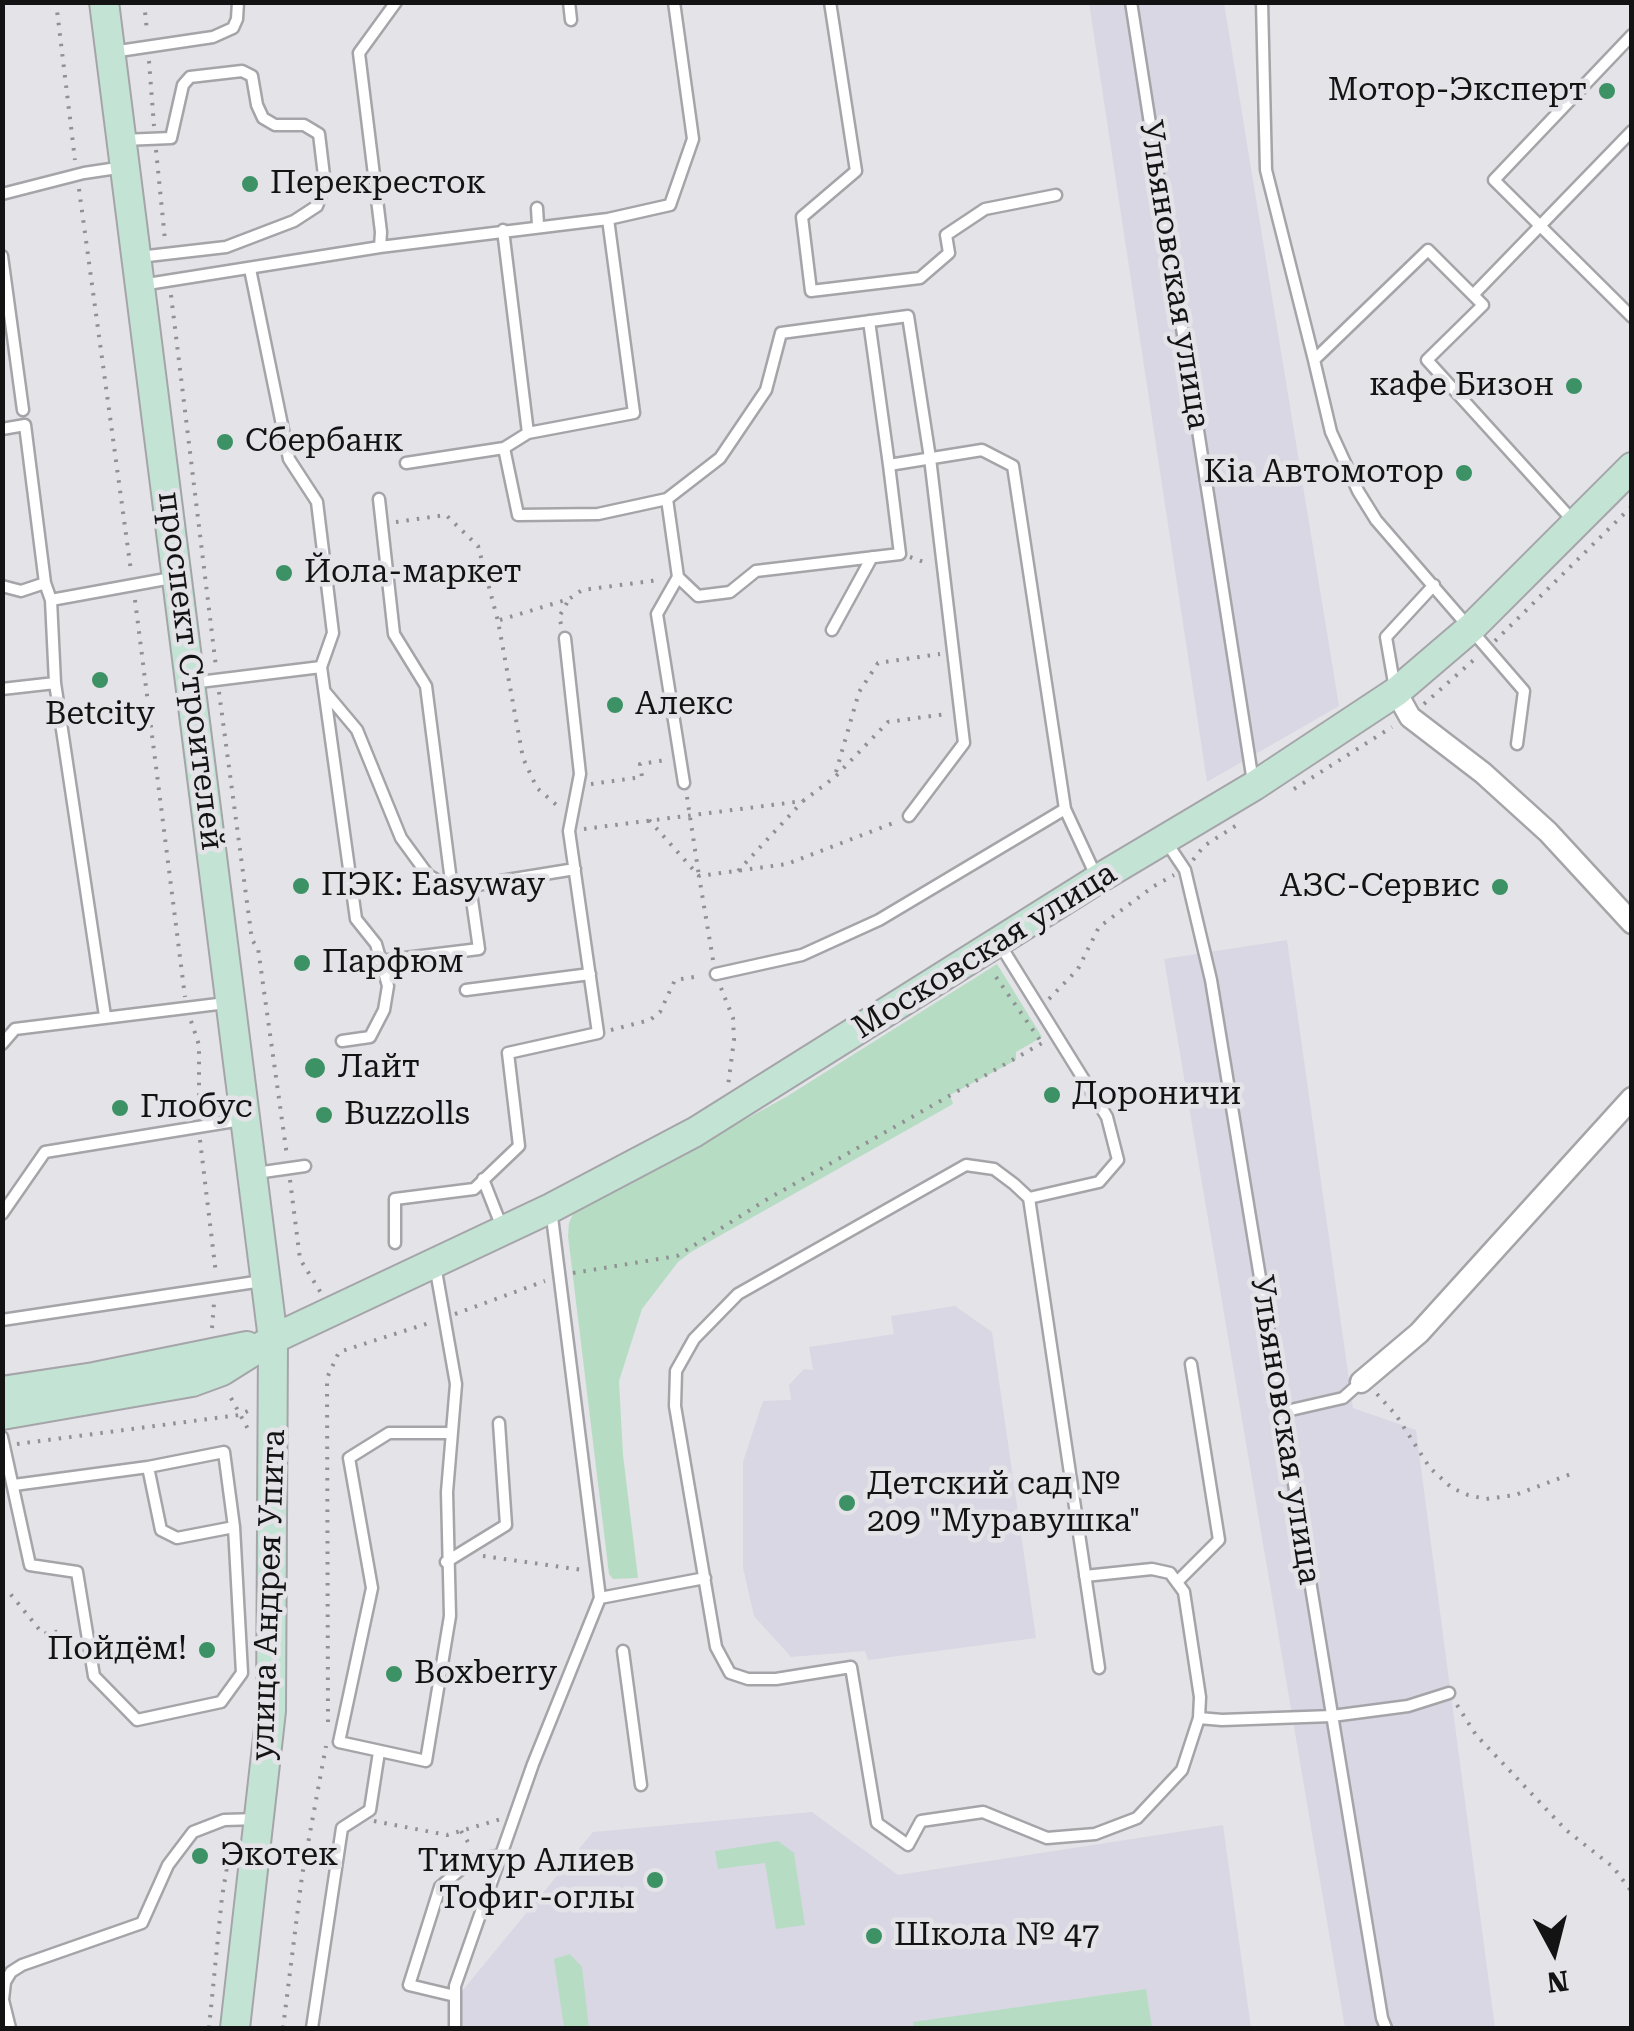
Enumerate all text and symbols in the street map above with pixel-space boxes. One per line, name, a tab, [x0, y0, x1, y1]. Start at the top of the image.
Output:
place label: Мотор-Эксперт	[1328, 72, 1587, 110]
marker: Мотор-Эксперт	[1596, 80, 1618, 102]
street label: Ульяновская улица	[1131, 118, 1217, 432]
place label: Перекресток	[270, 165, 486, 203]
marker: Перекресток	[239, 173, 261, 195]
place label: кафе Бизон	[1369, 367, 1554, 405]
marker: кафе Бизон	[1563, 375, 1585, 397]
place label: Сбербанк	[245, 423, 404, 461]
marker: Сбербанк	[214, 431, 236, 453]
place label: Kia Автомотор	[1203, 454, 1444, 492]
marker: Kia Автомотор	[1453, 462, 1475, 484]
street label: проспект Строителей	[149, 490, 231, 852]
place label: Йола-маркет	[304, 554, 522, 592]
marker: Йола-маркет	[273, 562, 295, 584]
marker: Betcity	[89, 669, 111, 691]
place label: Алекс	[635, 686, 733, 724]
marker: Алекс	[604, 694, 626, 716]
place label: Betcity	[45, 696, 155, 734]
street label: Московская улица	[846, 854, 1124, 1048]
place label: ПЭК: Easyway	[321, 867, 545, 905]
place label: АЗС-Сервис	[1280, 868, 1480, 906]
marker: ПЭК: Easyway	[290, 875, 312, 897]
marker: АЗС-Сервис	[1489, 876, 1511, 898]
place label: Парфюм	[322, 944, 464, 982]
marker: Парфюм	[291, 952, 313, 974]
place label: Лайт	[338, 1049, 420, 1087]
marker: Лайт	[302, 1055, 328, 1081]
place label: Дороничи	[1072, 1076, 1241, 1114]
marker: Дороничи	[1041, 1084, 1063, 1106]
place label: Глобус	[140, 1089, 253, 1127]
place label: Buzzolls	[344, 1096, 470, 1134]
marker: Глобус	[109, 1097, 131, 1119]
marker: Buzzolls	[313, 1104, 335, 1126]
street label: Ульяновская улица	[1242, 1273, 1328, 1587]
street label: улица Андрея Упита	[244, 1429, 294, 1761]
place label: Детский сад № 209 "Муравушка"	[867, 1466, 1141, 1541]
marker: Детский сад № 209 "Муравушка"	[836, 1492, 858, 1514]
place label: Пойдём!	[47, 1631, 187, 1669]
marker: Пойдём!	[196, 1639, 218, 1661]
place label: Boxberry	[414, 1655, 557, 1693]
marker: Boxberry	[383, 1663, 405, 1685]
place label: Экотек	[220, 1837, 338, 1875]
place label: Тимур Алиев Тофиг-оглы	[418, 1843, 635, 1918]
marker: Экотек	[189, 1845, 211, 1867]
marker: Тимур Алиев Тофиг-оглы	[644, 1869, 666, 1891]
north arrow	[1504, 1901, 1604, 2001]
place label: Школа № 47	[894, 1917, 1100, 1955]
marker: Школа № 47	[863, 1925, 885, 1947]
text: N	[1545, 1964, 1570, 1999]

